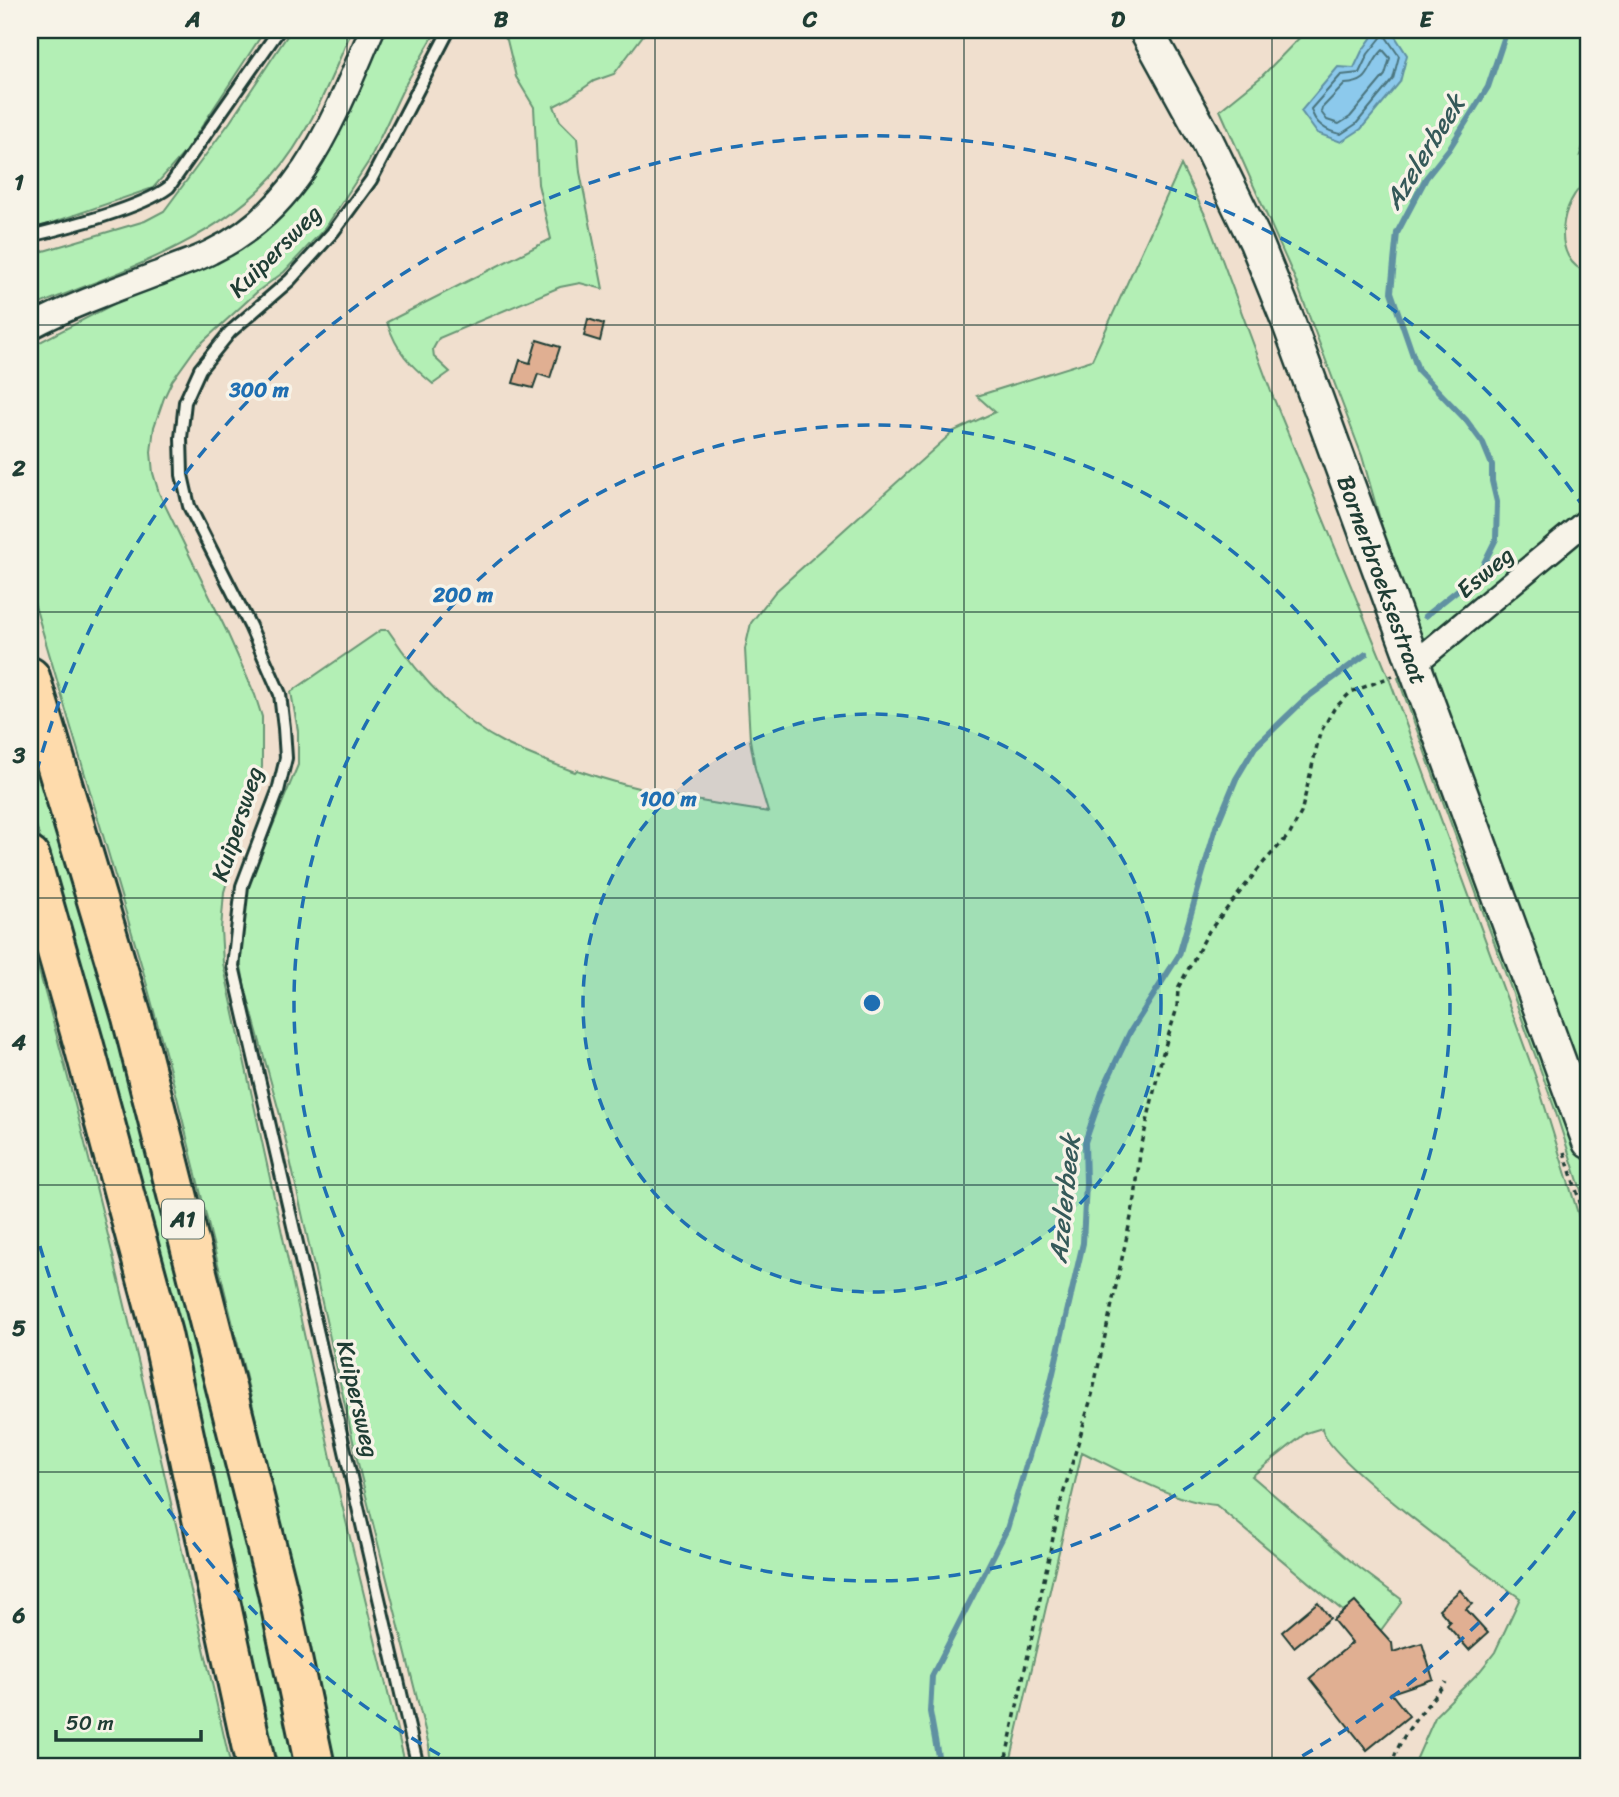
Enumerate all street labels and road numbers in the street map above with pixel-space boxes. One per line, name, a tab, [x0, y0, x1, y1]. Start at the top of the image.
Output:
street label: Kuipersweg	[218, 194, 332, 308]
street label: Bornerbroeksestraat	[1325, 469, 1439, 691]
street label: Esweg	[1446, 535, 1524, 609]
street label: Kuipersweg	[199, 761, 275, 887]
road number: A1	[162, 1200, 204, 1238]
street label: Kuipersweg	[324, 1336, 392, 1462]

